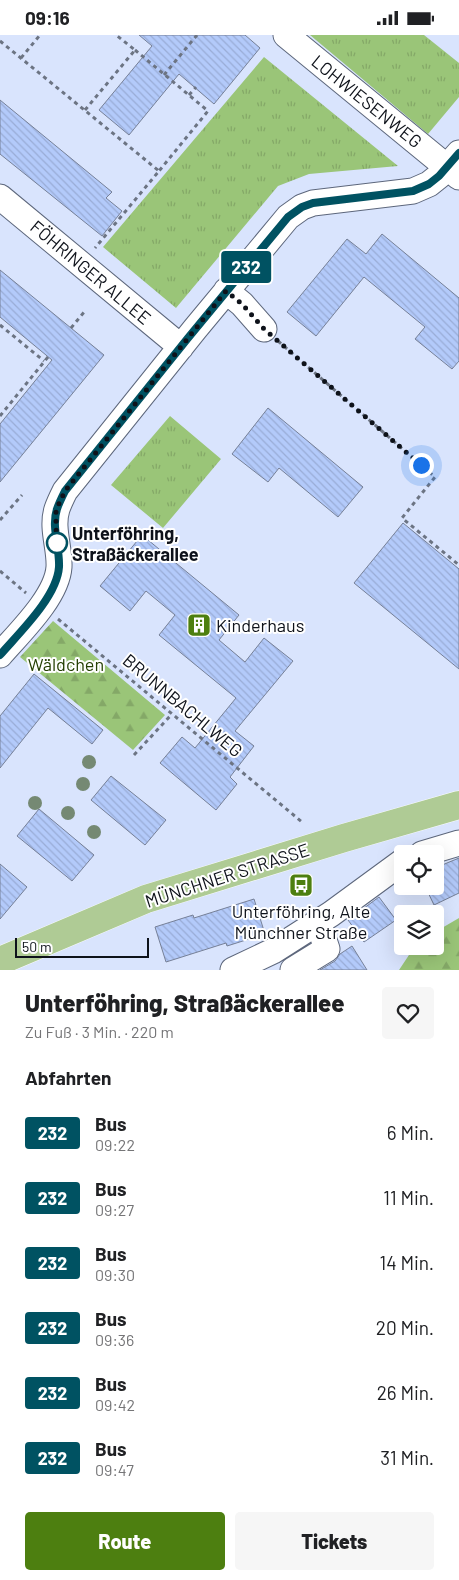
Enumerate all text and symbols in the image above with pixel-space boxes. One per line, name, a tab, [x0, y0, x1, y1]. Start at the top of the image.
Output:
text: 09:16	[25, 6, 70, 29]
street label: LOHWIESENWEG	[307, 50, 427, 152]
street label: FÖHRINGER ALLEE	[26, 215, 156, 329]
line badge: 232	[217, 251, 275, 283]
text: 232	[231, 256, 261, 278]
your location	[409, 453, 434, 478]
place label: Unterföhring, Straßäckerallee	[72, 522, 199, 565]
marker: Unterföhring, Straßäckerallee	[46, 532, 68, 554]
building icon: Kinderhaus	[186, 612, 212, 638]
place label: Kinderhaus	[216, 614, 304, 636]
street label: BRUNNBACHLWEG	[119, 649, 247, 761]
park label: Wäldchen	[28, 653, 104, 675]
street label: MÜNCHNER STRASSE	[142, 838, 312, 912]
map controls	[394, 845, 444, 955]
button: locate	[394, 845, 444, 895]
bus stop icon: Unterföhring, Alte Münchner Straße	[288, 872, 314, 898]
place label: Unterföhring, Alte Münchner Straße	[232, 900, 370, 943]
button: layers	[394, 905, 444, 955]
scale bar	[15, 935, 149, 958]
text: 50 m	[22, 938, 51, 955]
button: heart	[382, 987, 434, 1039]
text: Unterföhring, Straßäckerallee	[25, 988, 345, 1017]
text: Zu Fuß · 3 Min. · 220 m	[25, 1022, 174, 1041]
text: Abfahrten	[25, 1066, 111, 1089]
text: Bus	[95, 1112, 127, 1135]
text: 6 Min.	[387, 1121, 434, 1144]
text: 232	[38, 1122, 67, 1144]
text: 09:22	[95, 1135, 135, 1154]
text: Bus	[95, 1177, 127, 1200]
text: 11 Min.	[383, 1186, 434, 1209]
text: 232	[38, 1187, 67, 1209]
text: 09:27	[95, 1200, 134, 1219]
text: Bus	[95, 1242, 127, 1265]
text: 14 Min.	[380, 1251, 434, 1274]
text: 232	[38, 1252, 67, 1274]
text: 09:30	[95, 1265, 135, 1284]
text: Bus	[95, 1307, 127, 1330]
text: 20 Min.	[376, 1316, 434, 1339]
text: 232	[38, 1317, 67, 1339]
text: 09:36	[95, 1330, 134, 1349]
text: Bus	[95, 1372, 127, 1395]
text: 26 Min.	[377, 1381, 434, 1404]
text: 232	[38, 1382, 67, 1404]
text: 09:42	[95, 1395, 135, 1414]
text: Bus	[95, 1437, 127, 1460]
text: 31 Min.	[380, 1446, 434, 1469]
text: 232	[38, 1447, 67, 1469]
text: 09:47	[95, 1460, 134, 1479]
button: Route	[25, 1512, 225, 1570]
button: Tickets	[235, 1512, 434, 1570]

